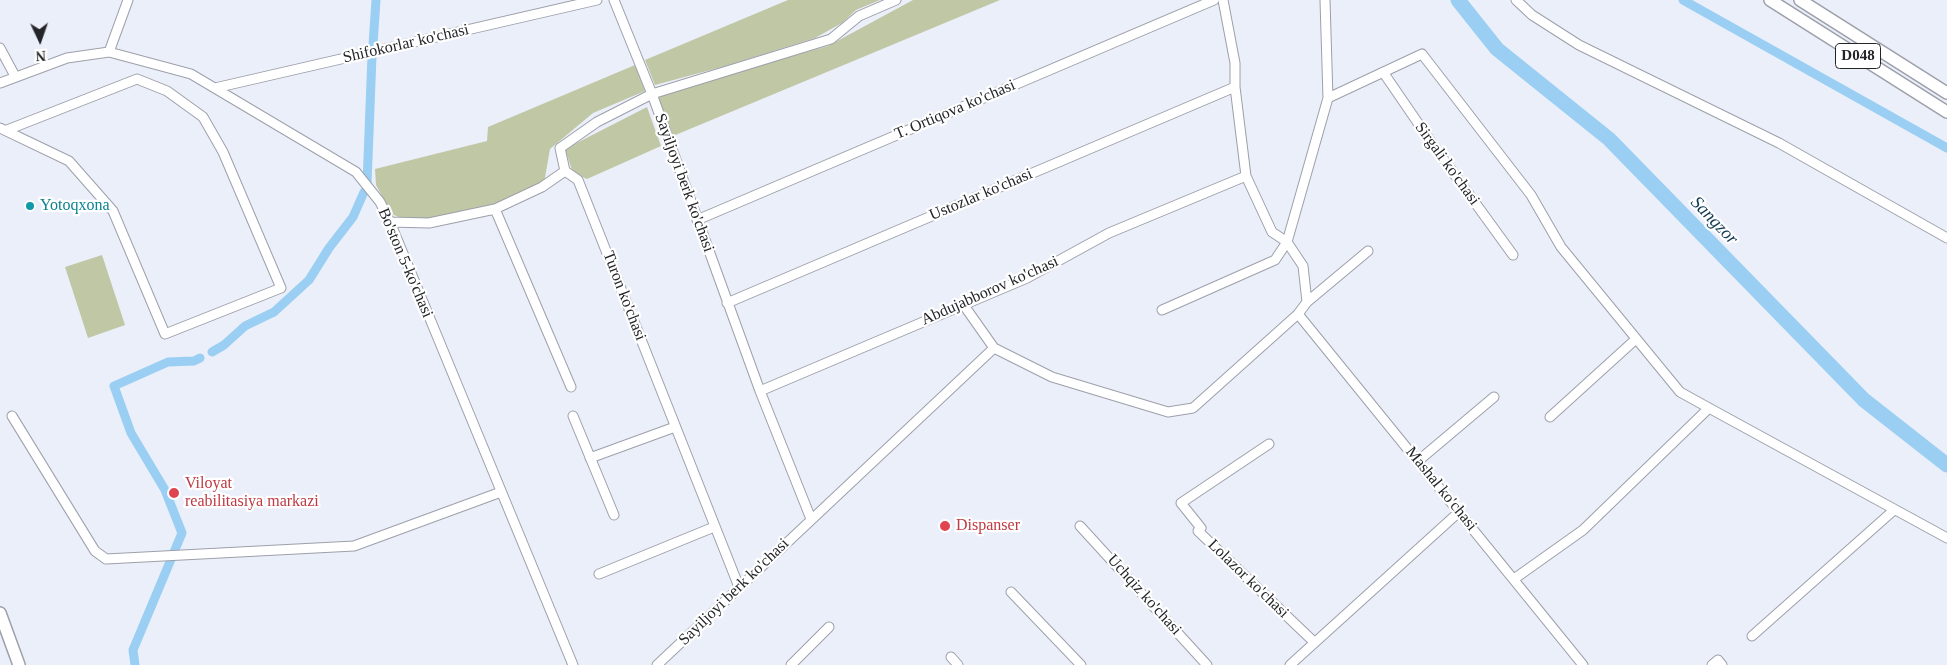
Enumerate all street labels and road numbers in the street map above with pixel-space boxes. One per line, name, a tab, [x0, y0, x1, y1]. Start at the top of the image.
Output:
street label: Shifokorlar ko'chasi	[341, 20, 471, 68]
road number: D048	[1836, 44, 1880, 68]
street label: T. Ortiqova ko'chasi	[892, 76, 1018, 144]
street label: Sayiljoyi berk ko'chasi	[650, 111, 718, 255]
street label: Sirgali ko'chasi	[1410, 119, 1484, 209]
street label: Ustozlar ko'chasi	[927, 165, 1035, 225]
street label: Bo'ston 5-ko'chasi	[373, 205, 437, 321]
street label: Turon ko'chasi	[598, 249, 650, 343]
street label: Abdujabborov ko'chasi	[918, 252, 1062, 330]
street label: Mashal ko'chasi	[1401, 443, 1481, 535]
street label: Sayiljoyi berk ko'chasi	[675, 534, 793, 650]
street label: Lolazor ko'chasi	[1203, 535, 1293, 623]
street label: Uchqiz ko'chasi	[1103, 551, 1185, 639]

